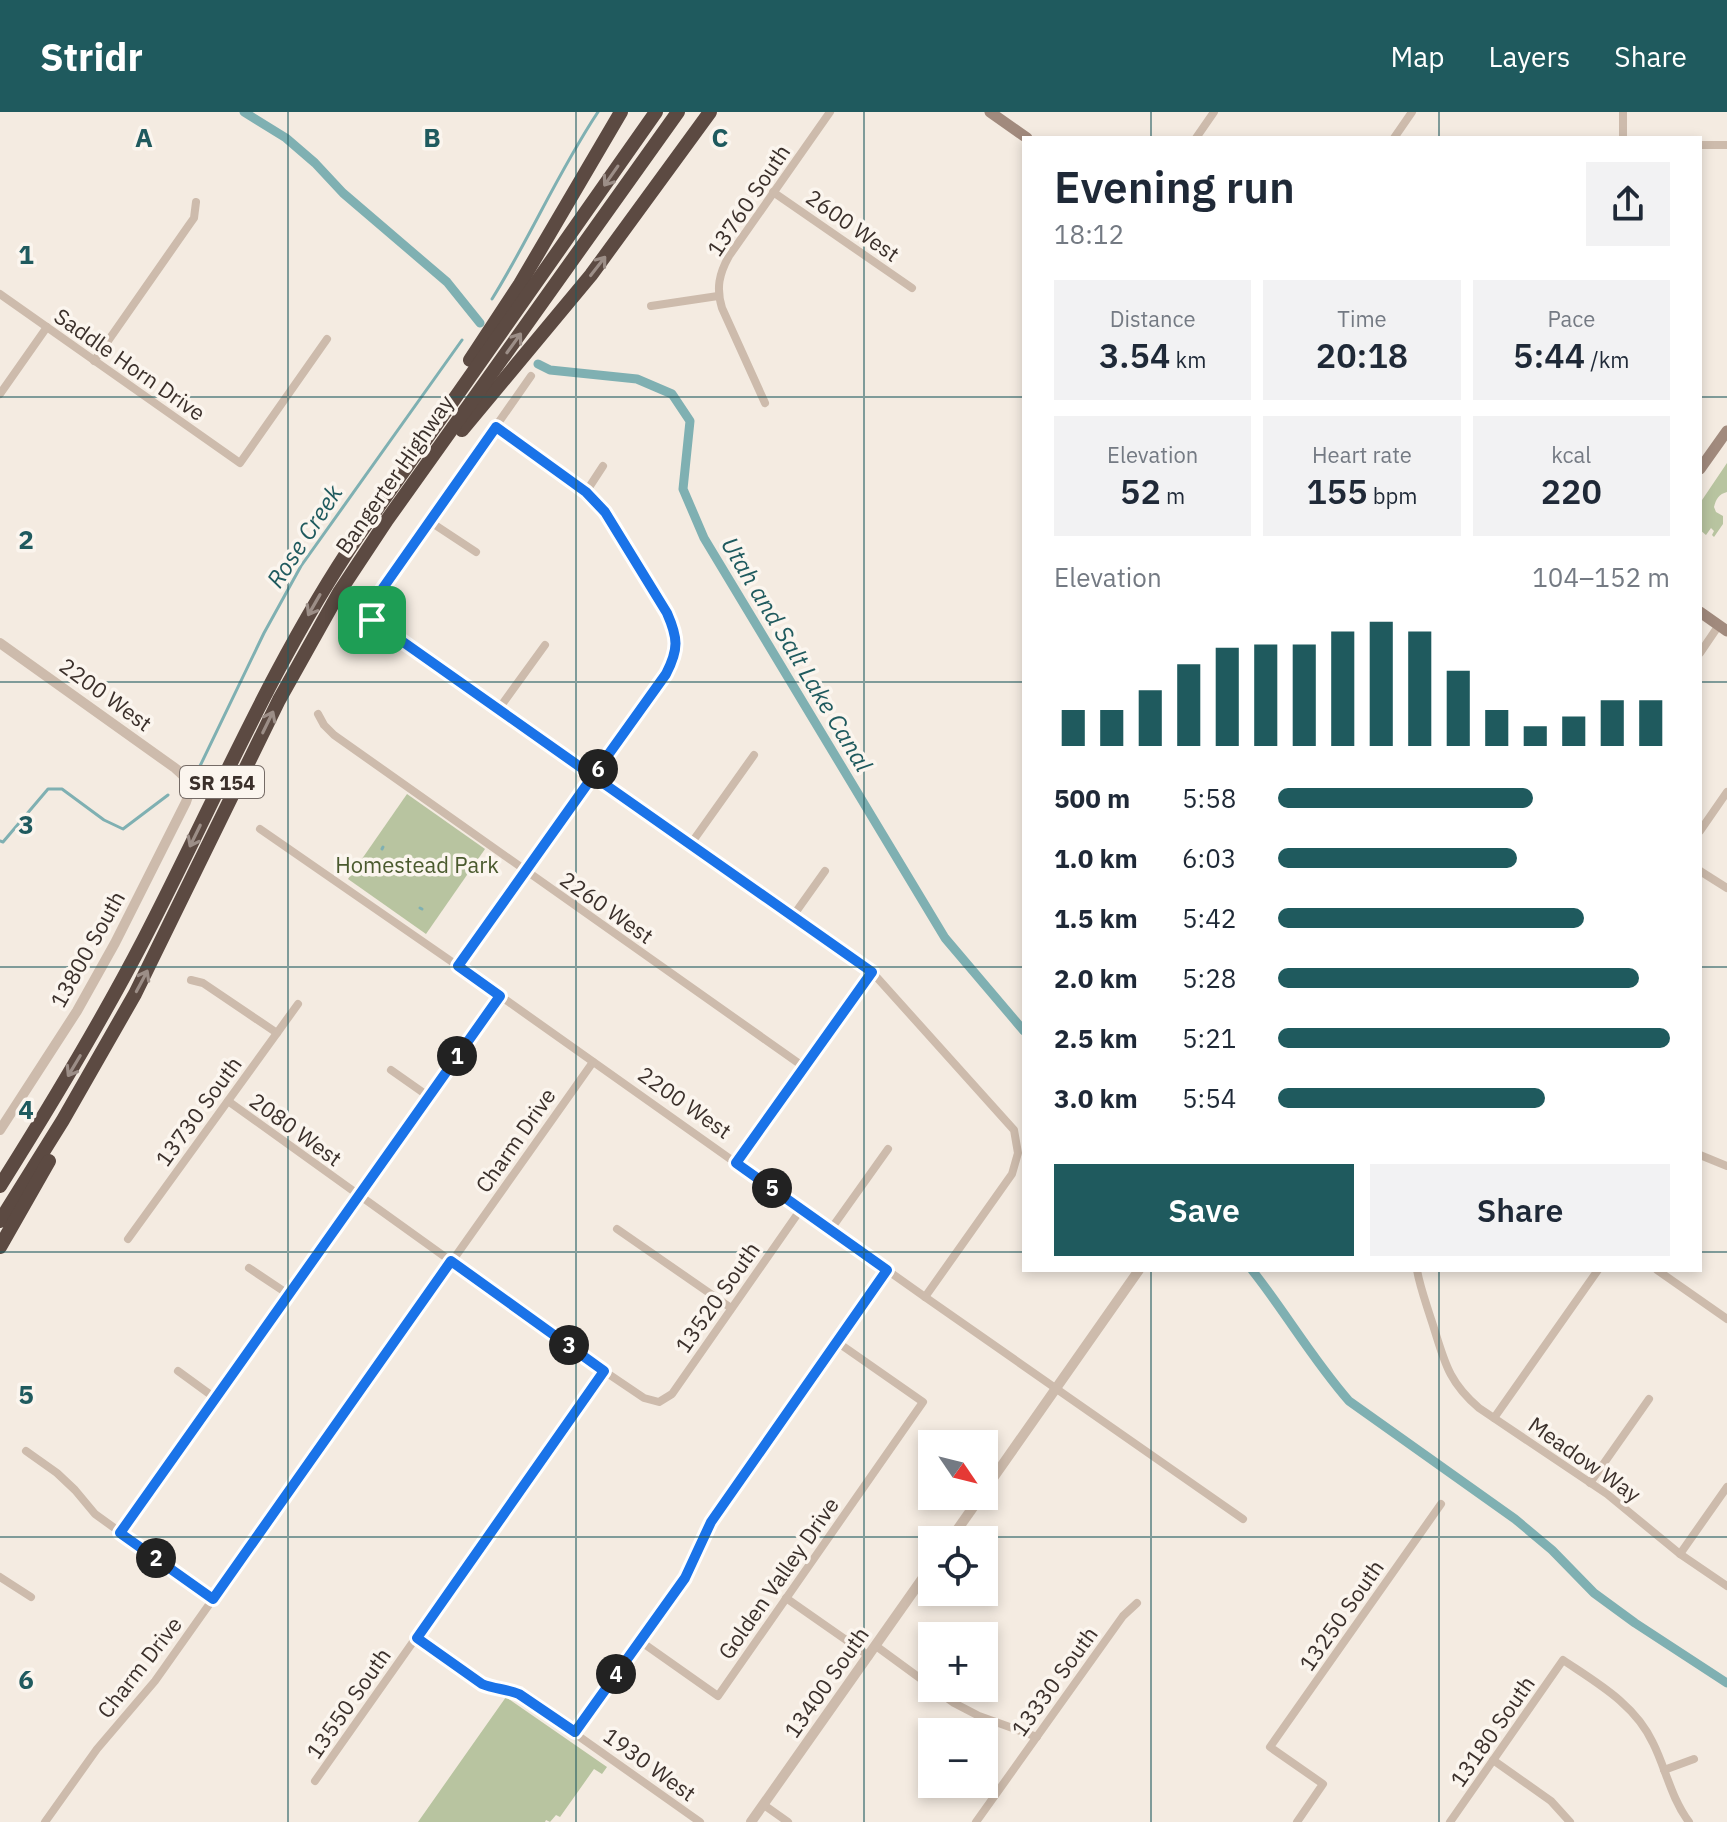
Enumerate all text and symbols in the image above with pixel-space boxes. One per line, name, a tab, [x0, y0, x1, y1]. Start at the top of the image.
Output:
text: Stridr	[40, 32, 143, 81]
text: Map	[1390, 38, 1444, 75]
text: Layers	[1488, 38, 1570, 75]
text: Share	[1614, 38, 1687, 75]
text: A	[135, 120, 153, 154]
text: B	[423, 120, 441, 154]
text: C	[712, 120, 729, 154]
street label: 13760 South	[700, 138, 796, 262]
text: Evening run	[1054, 158, 1295, 215]
button: share	[1586, 162, 1670, 246]
one-way arrow	[603, 164, 619, 186]
street label: 2600 West	[801, 182, 905, 268]
text: 18:12	[1054, 217, 1124, 251]
text: 1	[18, 237, 34, 271]
one-way arrow	[589, 256, 606, 277]
street label: Saddle Horn Drive	[49, 301, 211, 427]
text: Distance	[1110, 304, 1196, 333]
text: Time	[1337, 304, 1387, 333]
text: Pace	[1547, 304, 1595, 333]
one-way arrow	[505, 333, 522, 354]
text: 3.54	[1099, 333, 1170, 377]
text: 20:18	[1316, 333, 1408, 377]
text: 5:44	[1513, 333, 1585, 377]
text: km	[1170, 345, 1206, 374]
text: /km	[1585, 345, 1630, 374]
street label: Bangerter Highway	[328, 389, 460, 559]
text: Elevation	[1107, 440, 1198, 469]
text: Heart rate	[1312, 440, 1412, 469]
text: kcal	[1551, 440, 1591, 469]
text: 52	[1120, 469, 1161, 513]
text: 155	[1306, 469, 1368, 513]
text: 220	[1541, 469, 1602, 513]
water label: Rose Creek	[259, 478, 350, 594]
text: m	[1161, 481, 1185, 510]
text: bpm	[1368, 481, 1418, 510]
text: 2	[18, 522, 34, 556]
water label: Utah and Salt Lake Canal	[714, 531, 880, 778]
text: Elevation	[1054, 560, 1162, 594]
text: 104–152 m	[1532, 560, 1670, 594]
pin	[338, 586, 406, 654]
one-way arrow	[306, 593, 322, 616]
icon: arrive	[350, 598, 394, 642]
street label: 2200 West	[54, 651, 158, 737]
one-way arrow	[261, 711, 276, 735]
pin: 6	[578, 749, 618, 789]
text: 6	[591, 754, 605, 783]
road number: SR 154	[180, 766, 264, 798]
text: 500 m	[1054, 781, 1130, 815]
text: 5:58	[1182, 781, 1236, 815]
text: 3	[18, 807, 34, 841]
one-way arrow	[187, 824, 202, 848]
text: 1.0 km	[1054, 841, 1138, 875]
text: 6:03	[1182, 841, 1236, 875]
park label: Homestead Park	[335, 850, 499, 879]
street label: 2260 West	[555, 864, 659, 950]
street label: 13800 South	[43, 886, 131, 1012]
text: 1.5 km	[1054, 901, 1138, 935]
text: 5:42	[1182, 901, 1236, 935]
text: 2.0 km	[1054, 961, 1138, 995]
text: 5:28	[1182, 961, 1236, 995]
one-way arrow	[134, 970, 150, 994]
text: 2.5 km	[1054, 1021, 1138, 1055]
text: 5:21	[1182, 1021, 1236, 1055]
pin: 1	[437, 1036, 477, 1076]
text: 1	[450, 1041, 464, 1070]
street label: 13730 South	[148, 1050, 248, 1172]
one-way arrow	[65, 1054, 81, 1077]
street label: 2200 West	[633, 1059, 737, 1145]
text: 3.0 km	[1054, 1081, 1138, 1115]
text: 5:54	[1182, 1081, 1236, 1115]
street label: Charm Drive	[468, 1082, 562, 1198]
street label: 2080 West	[244, 1086, 348, 1172]
text: 4	[18, 1092, 34, 1126]
button: Save	[1054, 1164, 1354, 1256]
button: Share	[1370, 1164, 1670, 1256]
pin: 5	[752, 1168, 792, 1208]
text: 5	[765, 1173, 779, 1202]
street label: 13520 South	[668, 1236, 766, 1358]
pin: 3	[549, 1325, 589, 1365]
text: 3	[562, 1330, 576, 1359]
text: 5	[18, 1377, 34, 1411]
street label: Meadow Way	[1523, 1410, 1647, 1508]
north arrow	[918, 1430, 998, 1510]
map controls	[918, 1430, 998, 1798]
street label: Golden Valley Drive	[711, 1491, 845, 1665]
button: locate	[918, 1526, 998, 1606]
pin: 2	[136, 1538, 176, 1578]
text: 2	[149, 1543, 163, 1572]
street label: 13250 South	[1292, 1554, 1390, 1676]
street label: Charm Drive	[90, 1610, 188, 1724]
street label: 13330 South	[1004, 1620, 1104, 1742]
street label: 13400 South	[777, 1621, 875, 1743]
button: +	[918, 1622, 998, 1702]
street label: 13550 South	[299, 1642, 397, 1764]
pin: 4	[596, 1654, 636, 1694]
text: 4	[609, 1659, 623, 1688]
text: 6	[18, 1662, 34, 1696]
street label: 13180 South	[1443, 1670, 1541, 1792]
button: −	[918, 1718, 998, 1798]
street label: 1930 West	[598, 1721, 702, 1807]

